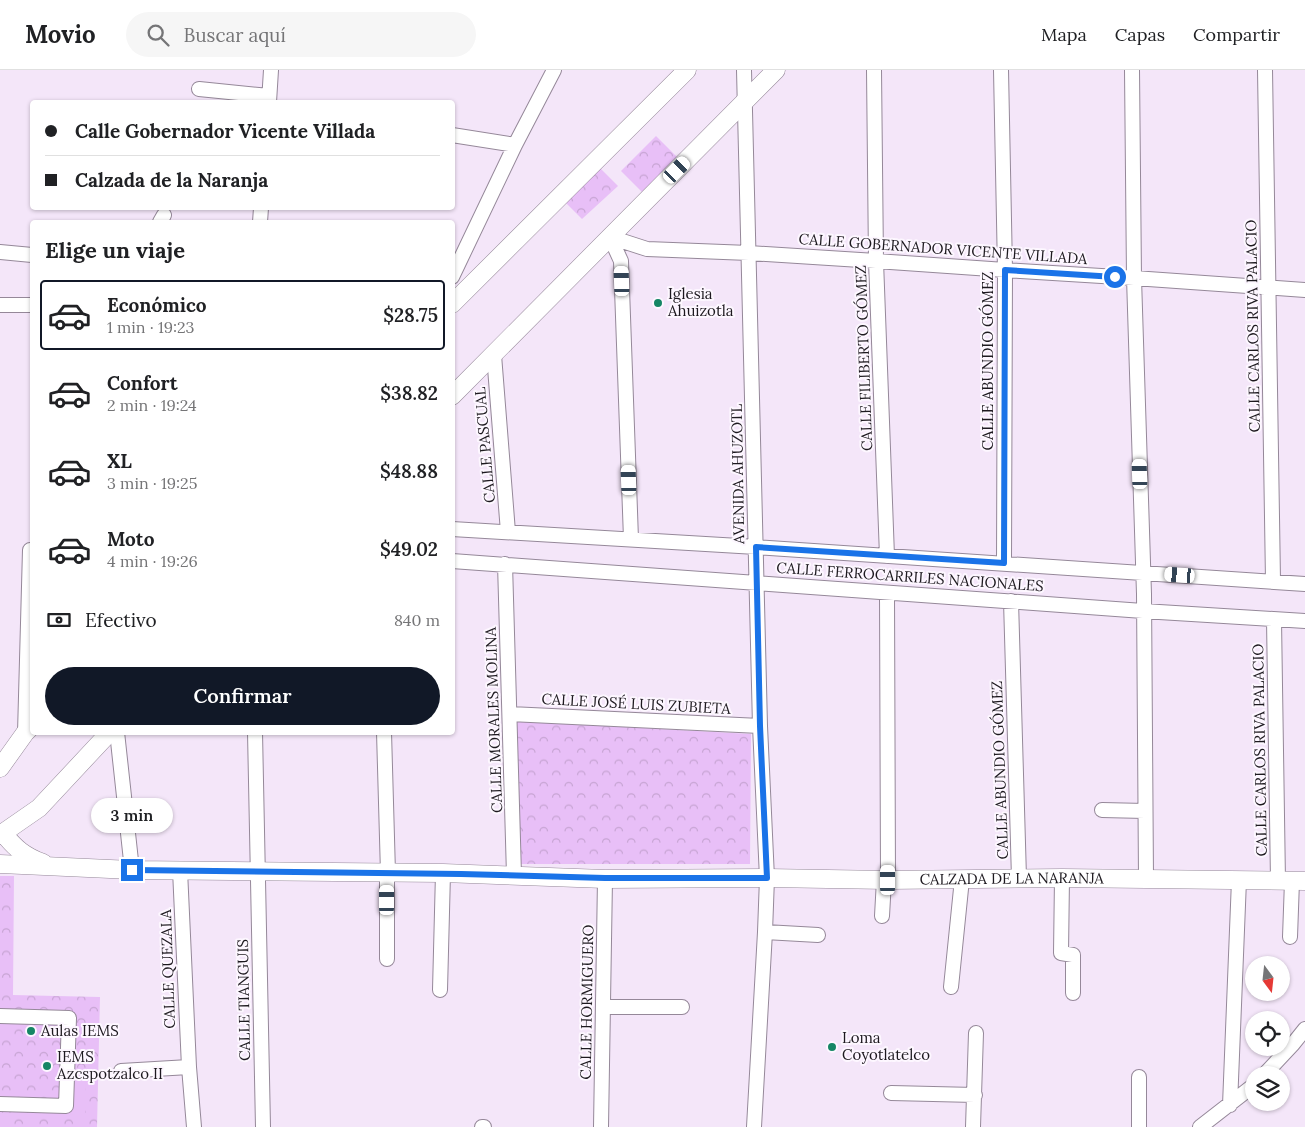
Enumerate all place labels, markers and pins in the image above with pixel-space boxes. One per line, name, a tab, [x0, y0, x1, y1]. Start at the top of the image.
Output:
place label: Iglesia Ahuizotla	[667, 284, 734, 320]
marker: Iglesia Ahuizotla	[652, 297, 664, 309]
place label: Aulas IEMS	[40, 1021, 119, 1040]
marker: Aulas IEMS	[25, 1025, 37, 1037]
place label: Loma Coyotlatelco	[842, 1028, 930, 1064]
marker: Loma Coyotlatelco	[826, 1041, 838, 1053]
place label: IEMS Azcspotzalco II	[56, 1047, 163, 1083]
marker: IEMS Azcspotzalco II	[41, 1060, 53, 1072]

